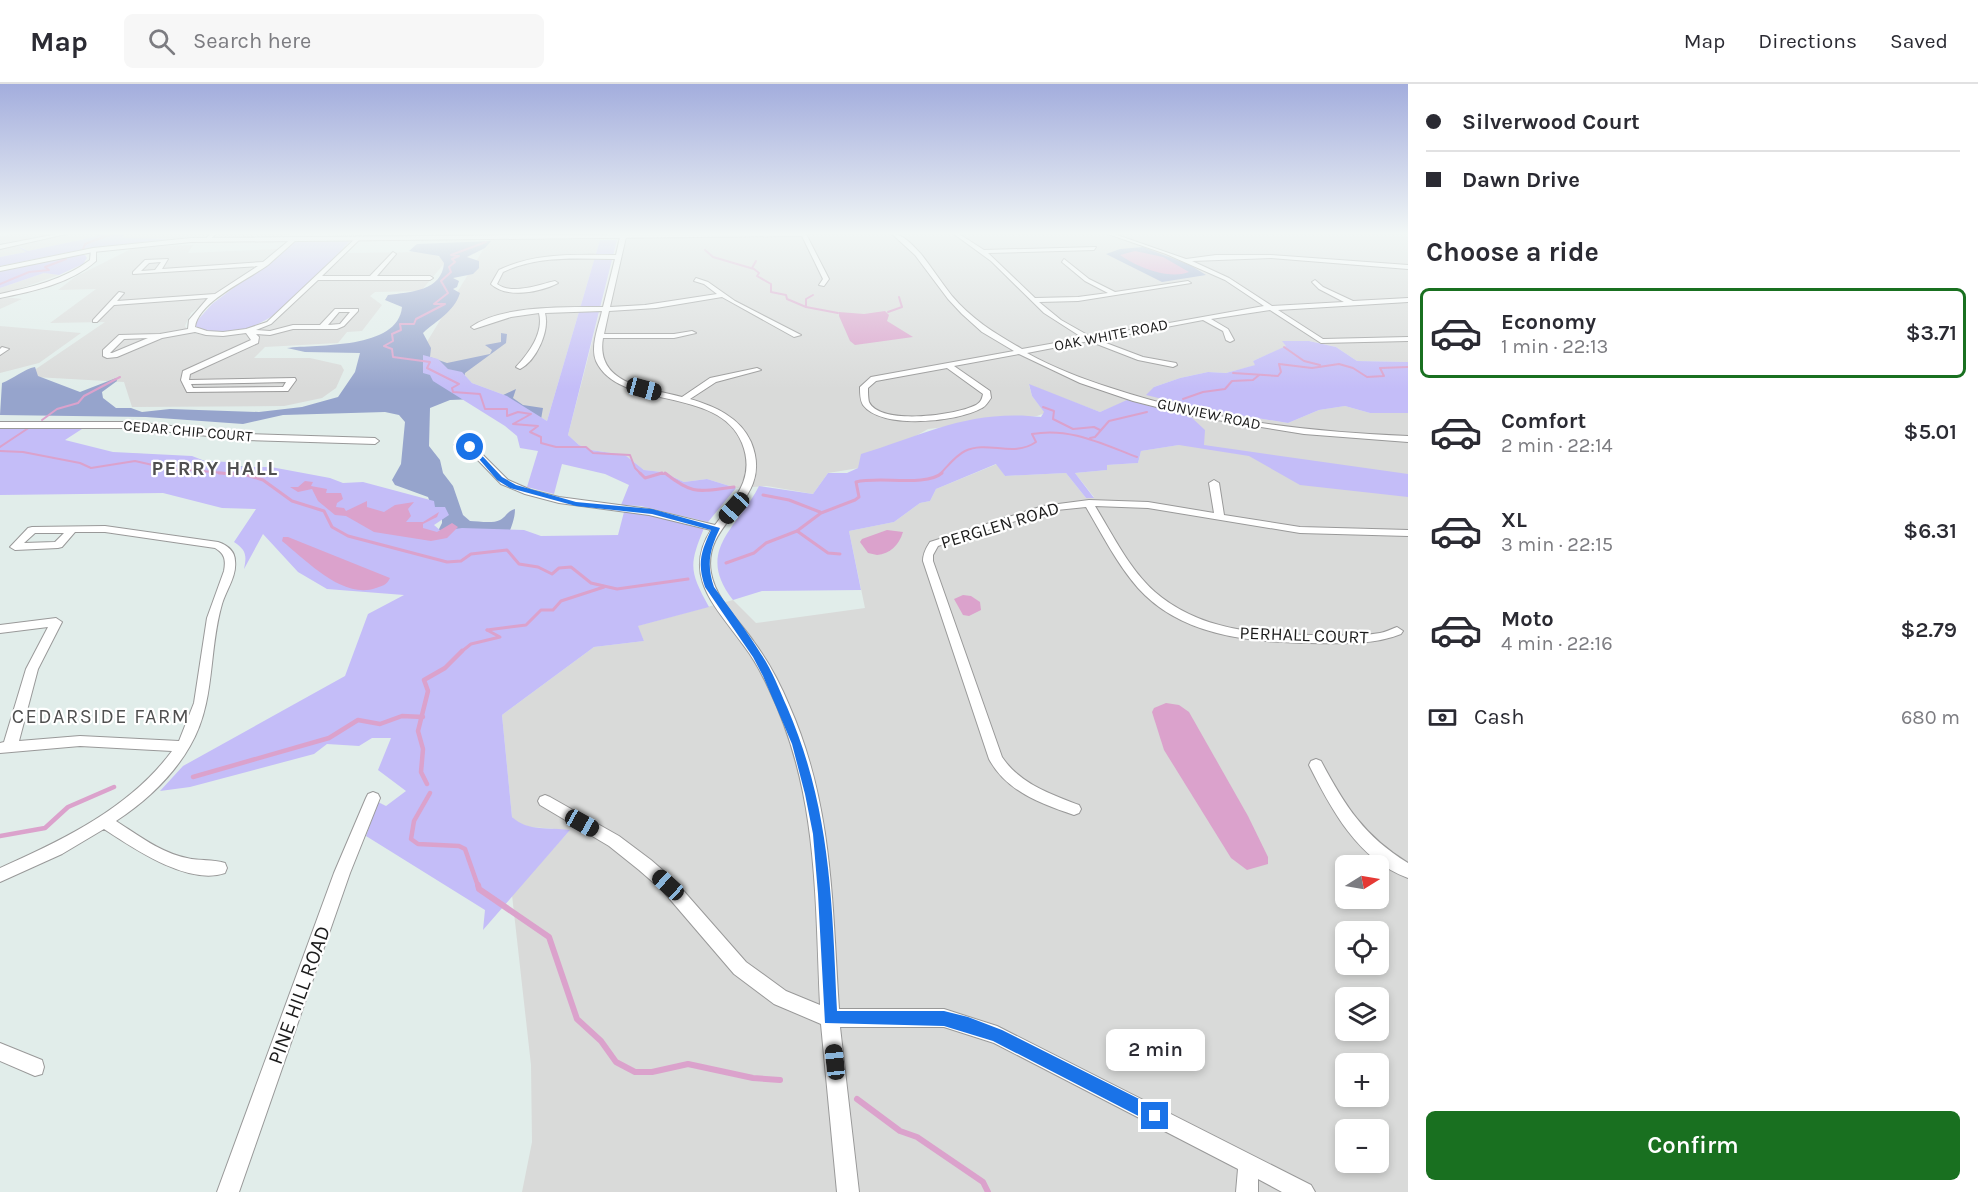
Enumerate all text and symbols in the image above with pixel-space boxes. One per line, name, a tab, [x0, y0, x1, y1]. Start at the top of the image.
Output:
search box	[124, 14, 544, 68]
text: Map	[30, 25, 88, 58]
icon: search	[145, 25, 178, 58]
text: Search here	[193, 28, 311, 54]
text: Map	[1684, 29, 1725, 53]
text: Directions	[1758, 29, 1857, 53]
text: Saved	[1890, 29, 1948, 53]
text: Silverwood Court	[1462, 109, 1640, 135]
text: Dawn Drive	[1462, 167, 1580, 193]
text: Choose a ride	[1426, 236, 1599, 268]
icon: car	[1429, 306, 1483, 360]
text: Economy	[1501, 309, 1596, 335]
street label: OAK WHITE ROAD	[1053, 315, 1169, 355]
text: $3.71	[1906, 320, 1957, 346]
text: 1 min · 22:13	[1501, 335, 1608, 358]
car	[624, 376, 664, 402]
street label: GUNVIEW ROAD	[1156, 394, 1262, 434]
icon: car	[1429, 405, 1483, 459]
text: Comfort	[1501, 408, 1586, 434]
street label: CEDAR CHIP COURT	[123, 416, 254, 446]
text: $5.01	[1904, 419, 1957, 445]
route start	[456, 433, 483, 460]
text: 2 min · 22:14	[1501, 434, 1613, 457]
district label: PERRY HALL	[151, 457, 279, 480]
car	[715, 489, 753, 527]
street label: PERGLEN ROAD	[938, 497, 1062, 553]
icon: car	[1429, 504, 1483, 558]
text: XL	[1501, 507, 1527, 533]
text: $6.31	[1903, 518, 1957, 544]
text: 3 min · 22:15	[1501, 533, 1613, 556]
icon: car	[1429, 603, 1483, 657]
text: Moto	[1501, 606, 1554, 632]
text: $2.79	[1901, 617, 1957, 643]
street label: PERHALL COURT	[1239, 622, 1369, 648]
text: 4 min · 22:16	[1501, 632, 1613, 655]
icon: cash	[1426, 701, 1459, 734]
text: Cash	[1474, 704, 1524, 730]
district label: CEDARSIDE FARM	[12, 705, 190, 728]
text: 680 m	[1901, 706, 1960, 729]
car	[562, 806, 602, 840]
north arrow	[1335, 855, 1389, 909]
map controls	[1335, 855, 1389, 1173]
car	[649, 866, 687, 904]
button: locate	[1335, 921, 1389, 975]
street label: PINE HILL ROAD	[263, 923, 335, 1067]
button: layers	[1335, 987, 1389, 1041]
callout: 2 min	[1106, 1029, 1204, 1071]
text: 2 min	[1128, 1038, 1183, 1061]
car	[824, 1043, 846, 1081]
button: +	[1335, 1053, 1389, 1107]
route end	[1141, 1102, 1168, 1129]
button: Confirm	[1426, 1111, 1960, 1180]
button: −	[1335, 1119, 1389, 1173]

